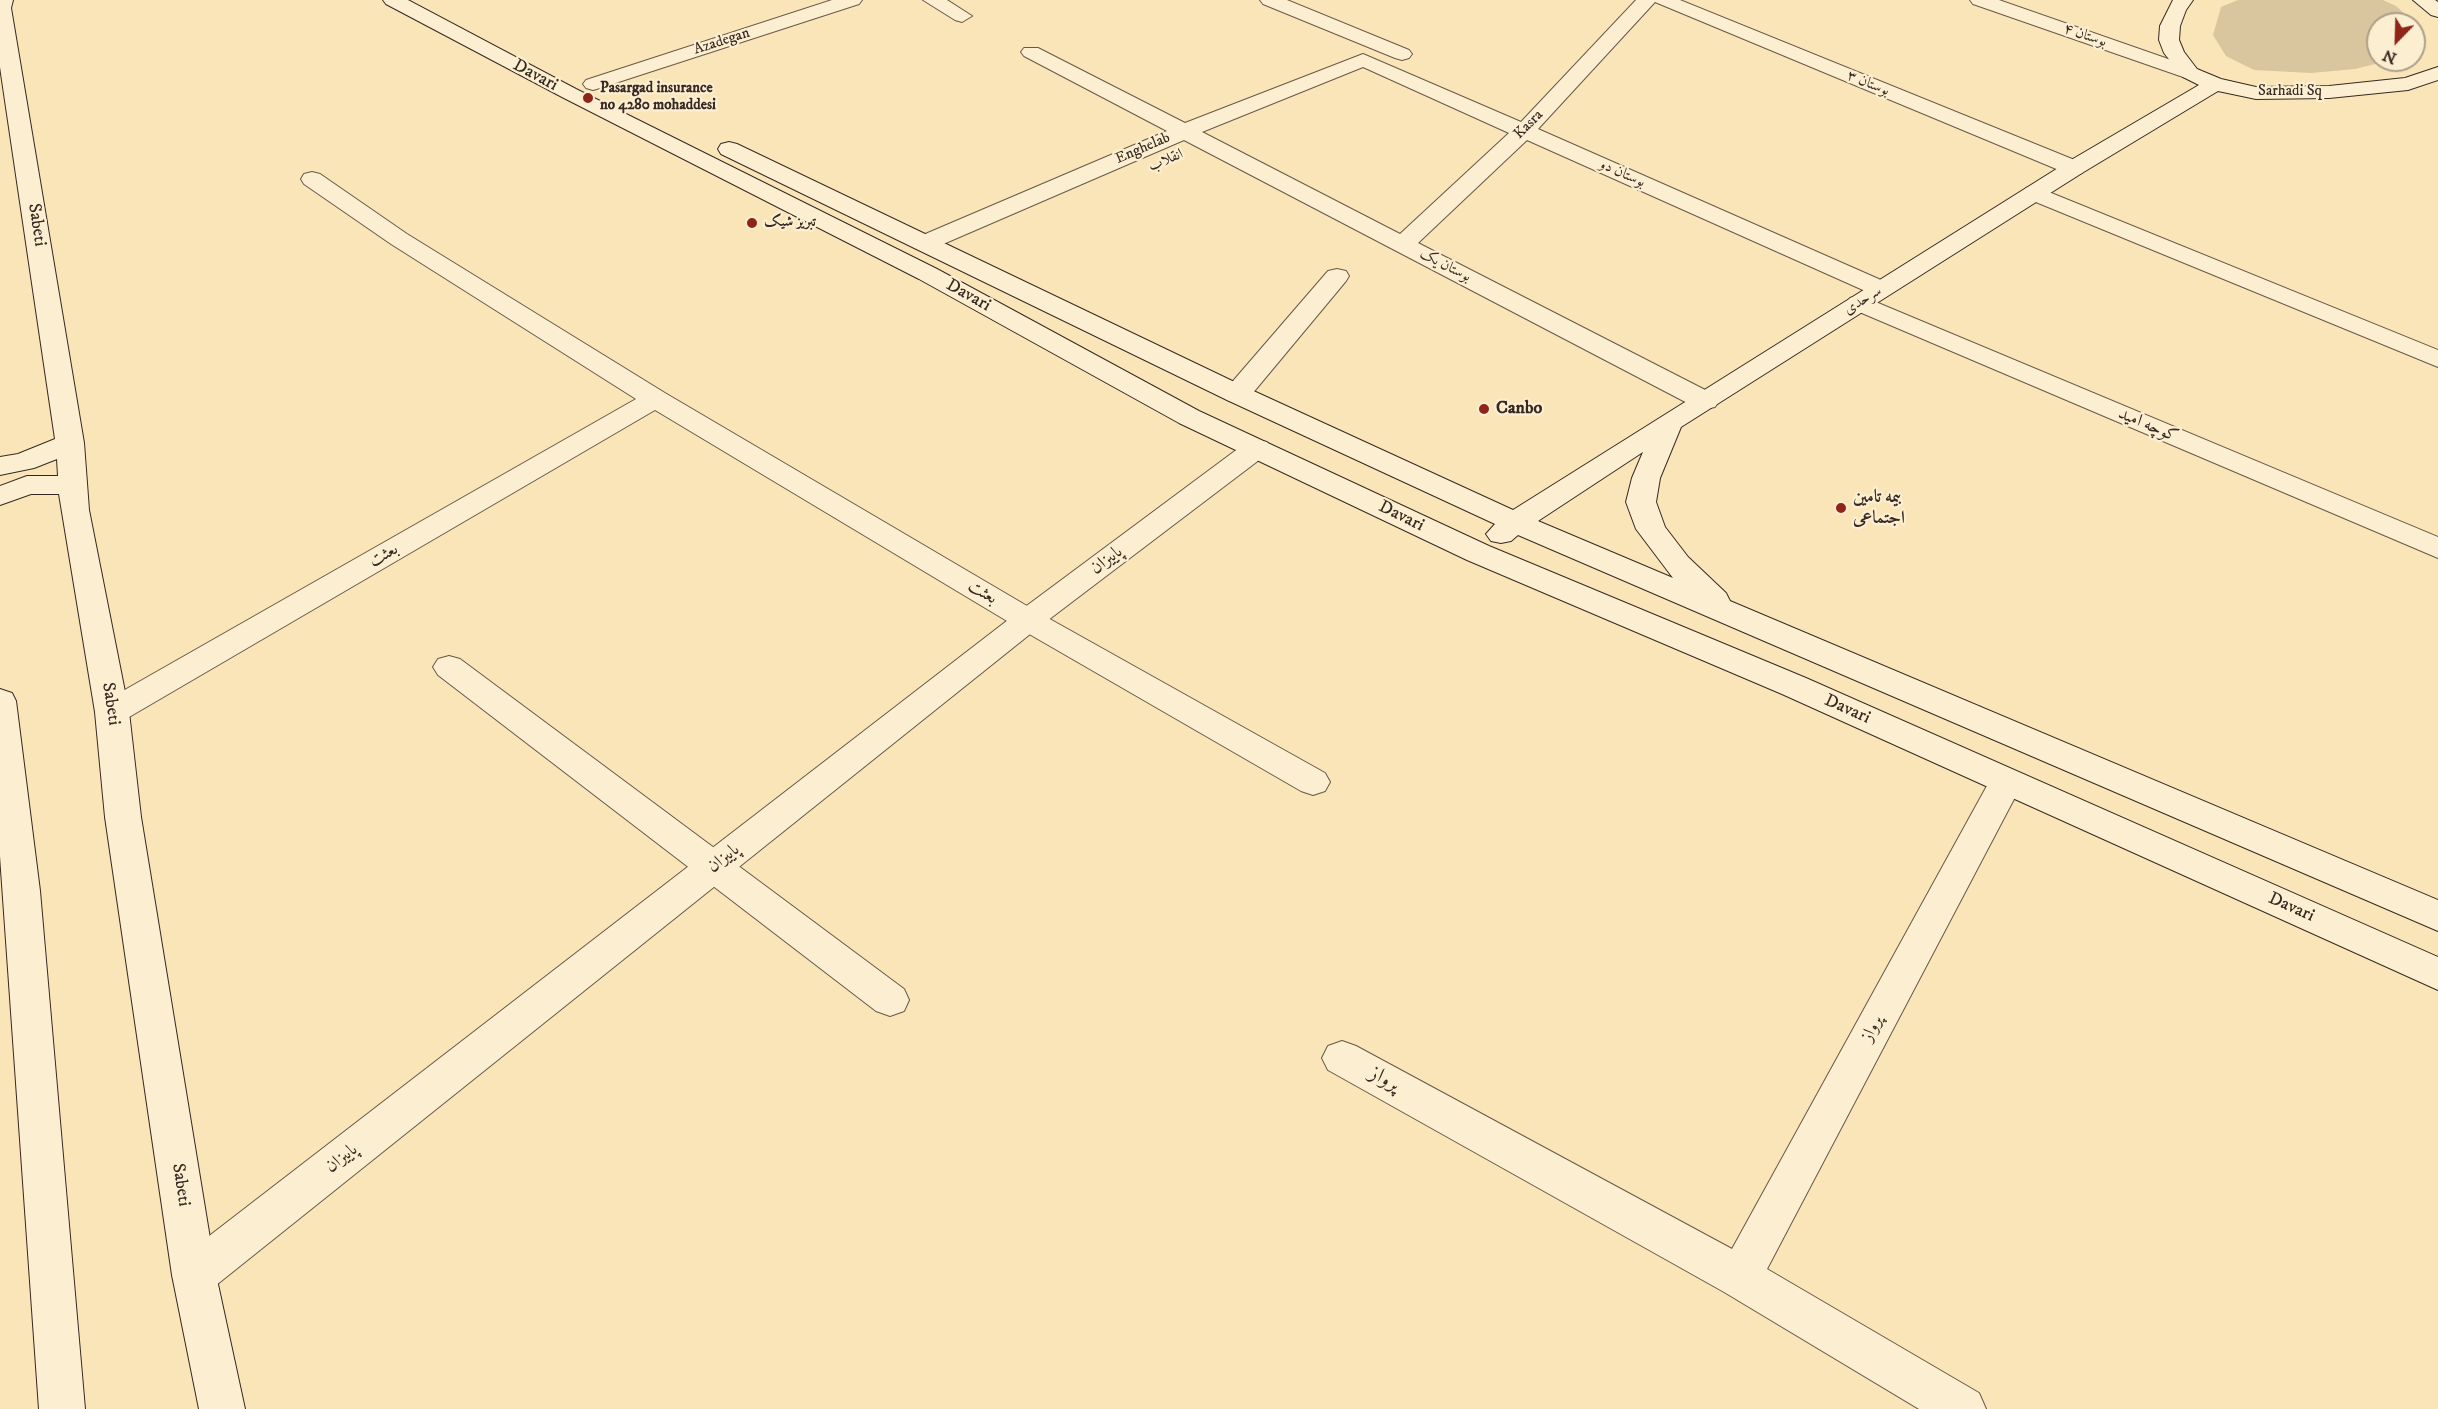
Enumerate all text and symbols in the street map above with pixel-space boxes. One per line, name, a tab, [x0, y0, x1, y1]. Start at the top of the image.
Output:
north arrow	[2366, 12, 2426, 72]
street label: بوستان ۴	[2061, 20, 2109, 52]
street label: Azadegan	[692, 25, 752, 59]
text: N	[2380, 45, 2400, 69]
street label: Davari	[509, 55, 561, 97]
street label: بوستان ۳	[1844, 67, 1892, 101]
place label: Pasargad insurance no 4280 mohaddesi	[600, 80, 716, 115]
street label: Sarhadi Sq	[2258, 83, 2322, 101]
marker: Pasargad insurance no 4280 mohaddesi	[581, 91, 595, 105]
street label: Kasra	[1511, 107, 1547, 143]
street label: Enghelab	[1113, 129, 1173, 169]
street label: انقلاب	[1146, 146, 1186, 176]
street label: بوستان دو	[1596, 156, 1648, 192]
street label: Sabeti	[22, 202, 50, 248]
place label: تبریز شیک	[764, 214, 816, 232]
marker: تبریز شیک	[745, 216, 759, 230]
street label: بوستان یک	[1416, 245, 1474, 287]
street label: Davari	[942, 275, 994, 317]
street label: سرحدی	[1841, 282, 1885, 320]
place label: Canbo	[1496, 398, 1542, 420]
marker: Canbo	[1477, 402, 1491, 416]
street label: کوچه امید	[2115, 404, 2181, 448]
place label: بیمه تامین اجتماعی	[1853, 487, 1905, 530]
street label: Davari	[1375, 497, 1427, 537]
marker: بیمه تامین اجتماعی	[1834, 501, 1848, 515]
street label: بعثت	[365, 539, 403, 573]
street label: پاییزان	[1087, 542, 1127, 580]
street label: بعثت	[963, 576, 1001, 610]
street label: Sabeti	[96, 681, 124, 727]
street label: Davari	[1821, 690, 1873, 730]
street label: پاییزان	[704, 840, 744, 878]
street label: Davari	[2265, 888, 2317, 928]
street label: پرواز	[1857, 1012, 1889, 1046]
street label: پرواز	[1364, 1061, 1404, 1099]
street label: پاییزان	[322, 1140, 362, 1178]
street label: Sabeti	[166, 1162, 194, 1208]

